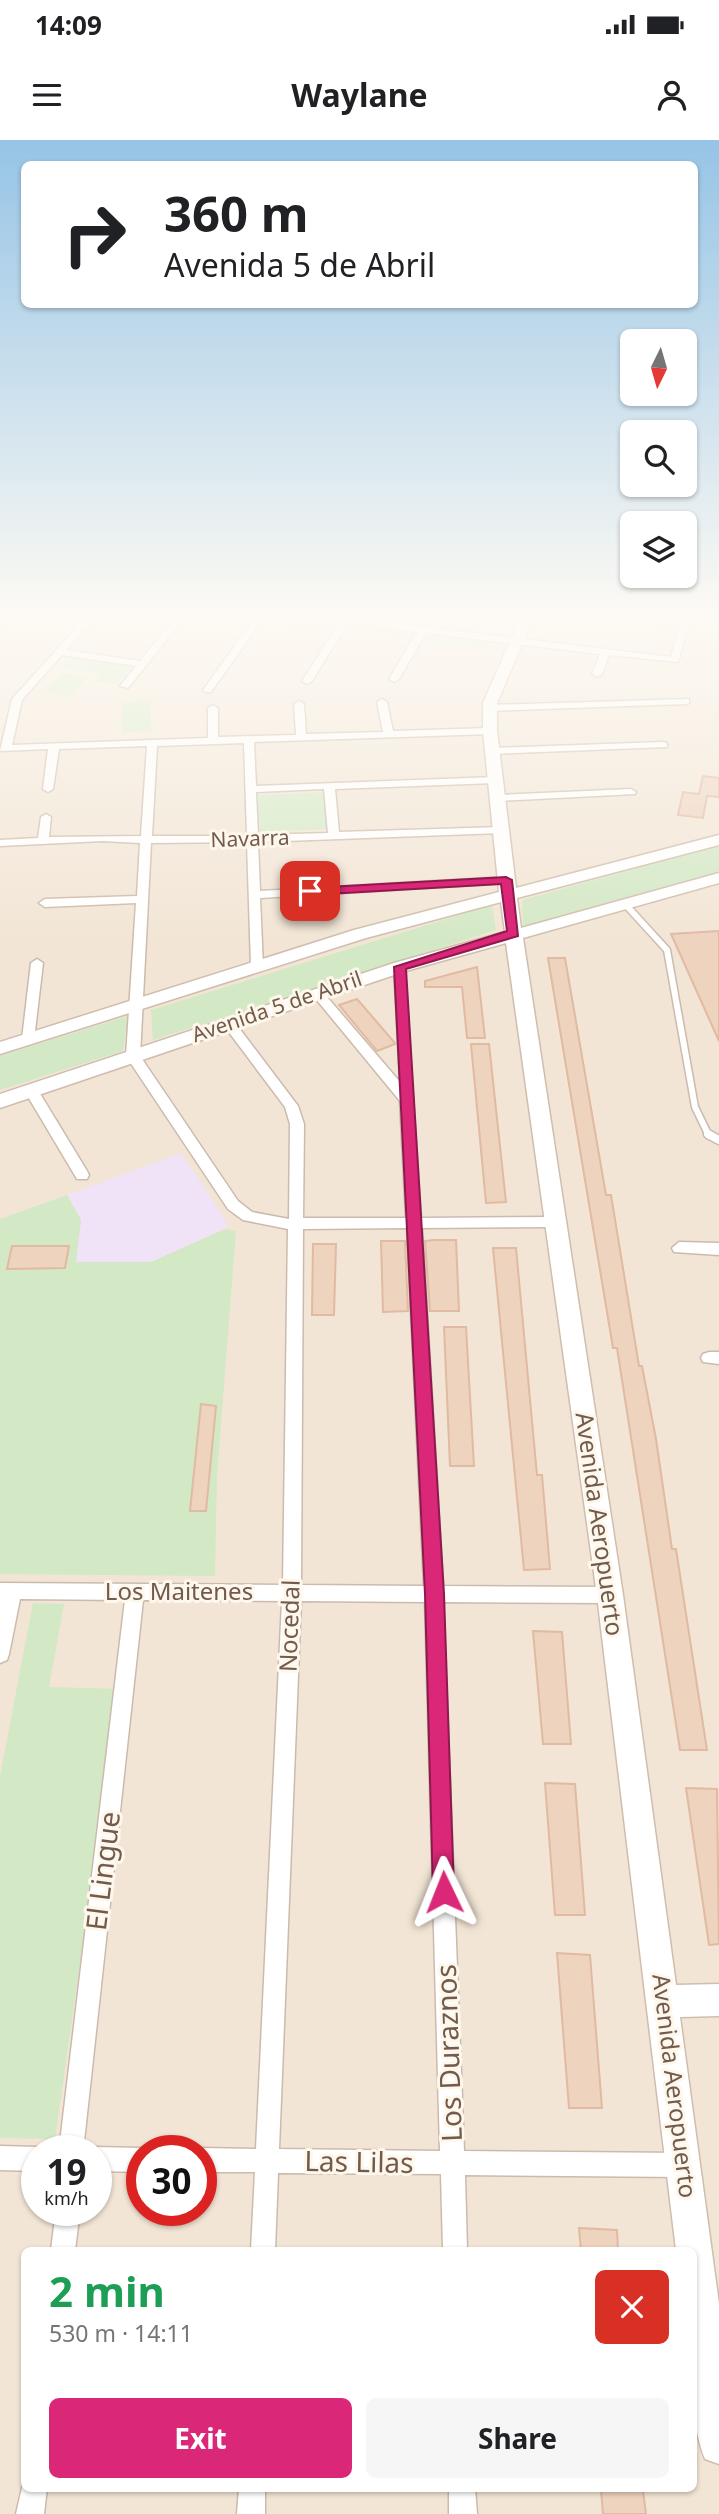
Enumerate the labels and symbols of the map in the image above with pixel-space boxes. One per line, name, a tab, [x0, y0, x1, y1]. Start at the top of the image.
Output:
north arrow	[620, 329, 696, 406]
street label: Navarra	[210, 823, 290, 853]
pin	[280, 861, 340, 921]
street label: Avenida 5 de Abril	[188, 964, 365, 1048]
street label: Avenida Aeropuerto	[568, 1410, 633, 1638]
street label: Los Maitenes	[105, 1574, 253, 1607]
street label: Nocedal	[270, 1579, 307, 1673]
street label: El Lingue	[76, 1809, 128, 1933]
position arrow	[407, 1855, 481, 1929]
street label: Los Duraznos	[426, 1964, 470, 2142]
street label: Avenida Aeropuerto	[645, 1972, 706, 2200]
speed limit sign: 30	[126, 2135, 217, 2226]
street label: Las Lilas	[304, 2141, 414, 2181]

